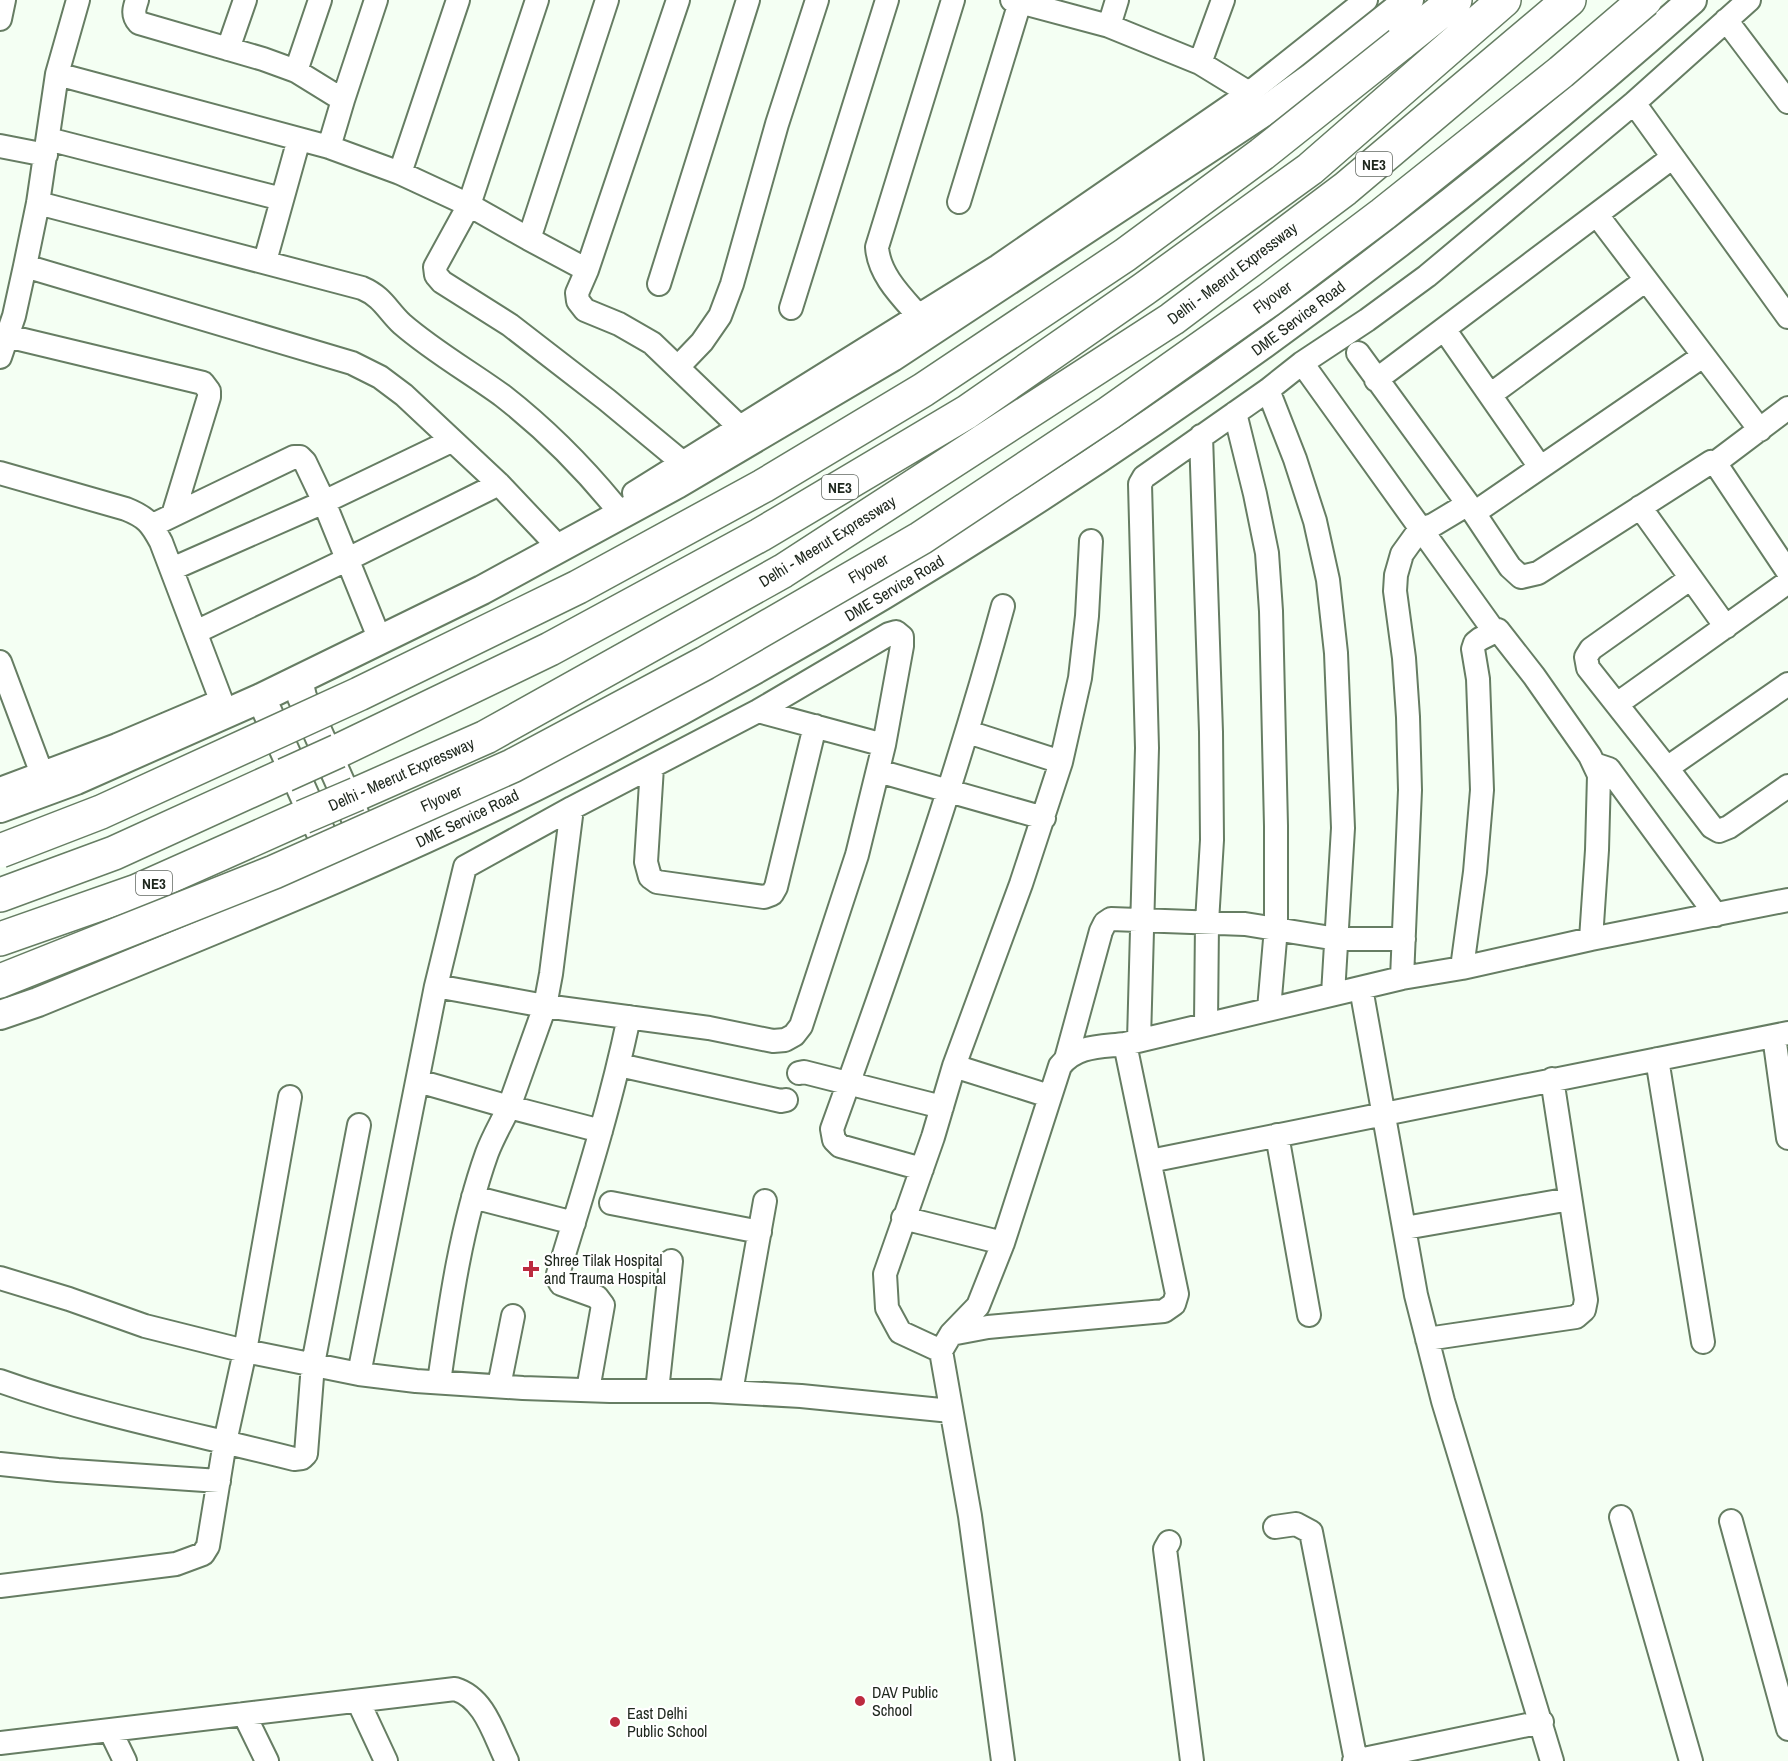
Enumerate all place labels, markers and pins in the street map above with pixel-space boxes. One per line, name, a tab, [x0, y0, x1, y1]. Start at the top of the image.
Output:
place label: Shree Tilak Hospital and Trauma Hospital	[544, 1249, 666, 1289]
marker: Shree Tilak Hospital and Trauma Hospital	[522, 1260, 540, 1278]
place label: DAV Public School	[872, 1681, 939, 1721]
marker: DAV Public School	[853, 1694, 867, 1708]
place label: East Delhi Public School	[627, 1702, 707, 1742]
marker: East Delhi Public School	[608, 1715, 622, 1729]

